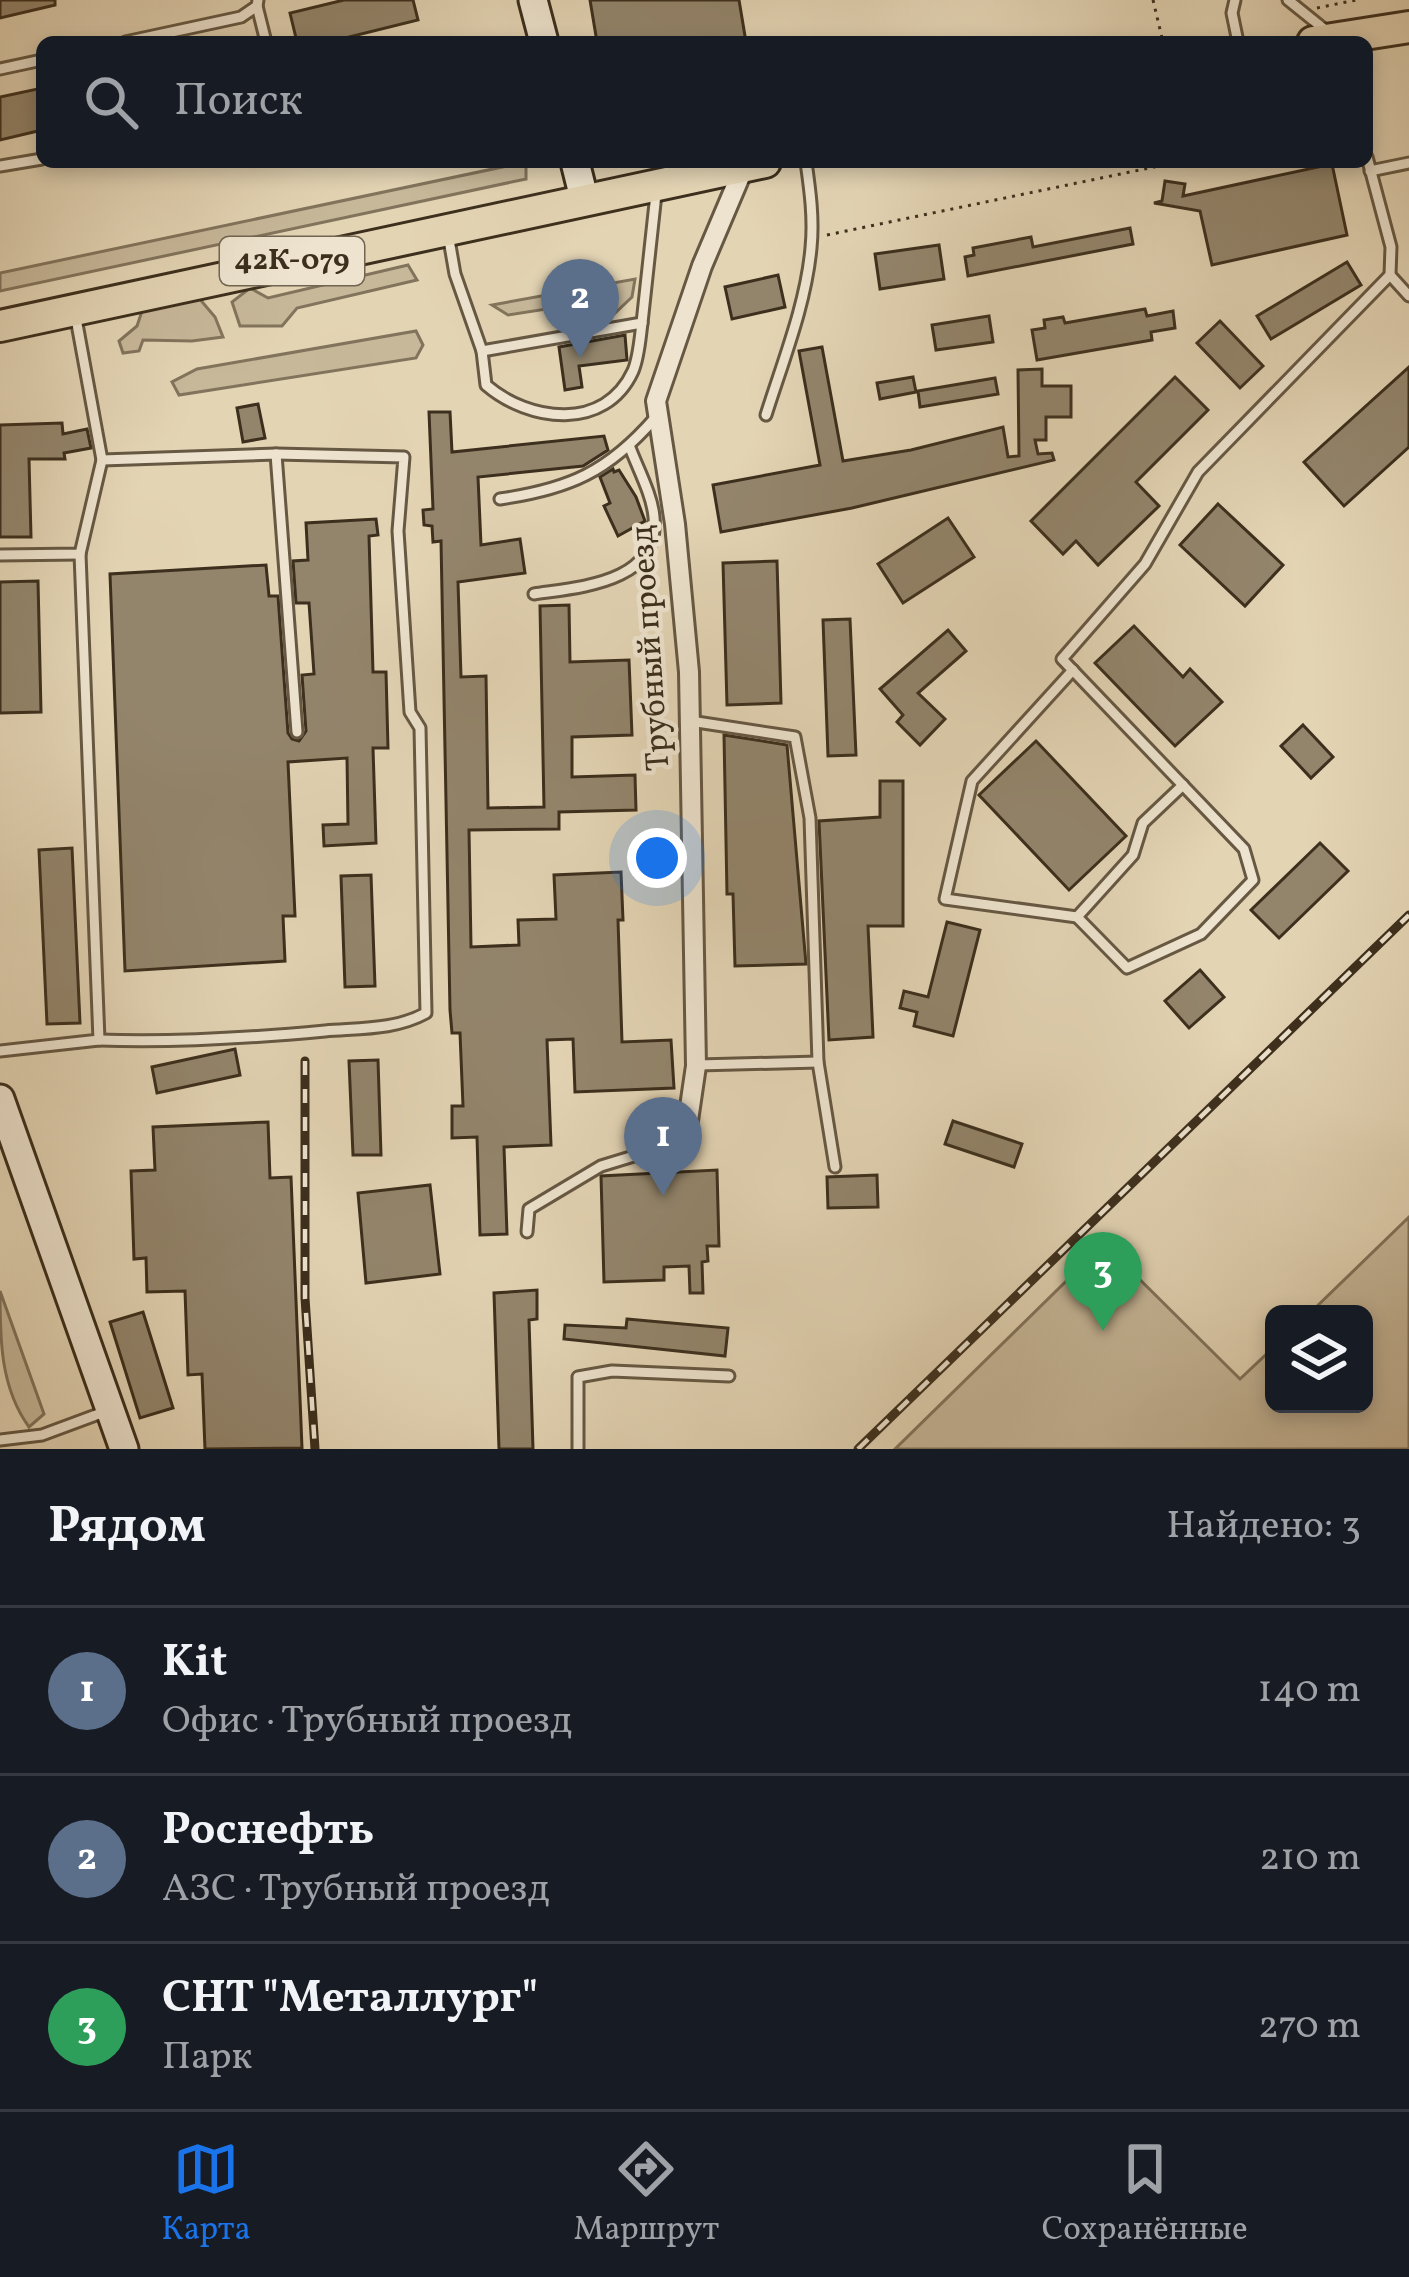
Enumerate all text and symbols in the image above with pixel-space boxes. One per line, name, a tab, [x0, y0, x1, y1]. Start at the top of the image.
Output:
search box	[36, 36, 1373, 168]
icon: search	[78, 69, 144, 135]
text: Поиск	[174, 71, 303, 134]
road number: 42К-079	[220, 237, 364, 285]
pin: 2	[541, 259, 619, 358]
street label: Трубный проезд	[620, 523, 684, 772]
your location	[627, 828, 687, 888]
pin: 1	[624, 1097, 702, 1196]
pin: 3	[1064, 1232, 1142, 1331]
map controls	[1265, 1305, 1373, 1413]
button: layers	[1265, 1305, 1373, 1413]
text: Рядом	[48, 1492, 206, 1563]
text: Найдено: 3	[1166, 1500, 1361, 1554]
text: Kit	[162, 1632, 227, 1695]
text: 1	[79, 1664, 95, 1718]
text: 140 m	[1258, 1664, 1361, 1718]
text: Офис · Трубный проезд	[162, 1695, 572, 1749]
text: Роснефть	[162, 1800, 374, 1863]
text: 2	[77, 1832, 97, 1886]
text: 210 m	[1259, 1832, 1361, 1886]
text: АЗС · Трубный проезд	[162, 1863, 549, 1917]
text: СНТ "Металлург"	[162, 1968, 538, 2031]
text: 3	[77, 2000, 97, 2054]
text: 270 m	[1258, 2000, 1361, 2054]
text: Парк	[162, 2031, 252, 2085]
tab: Карта	[161, 2136, 251, 2254]
tab: Маршрут	[574, 2136, 719, 2254]
tab: Сохранённые	[1042, 2136, 1248, 2254]

